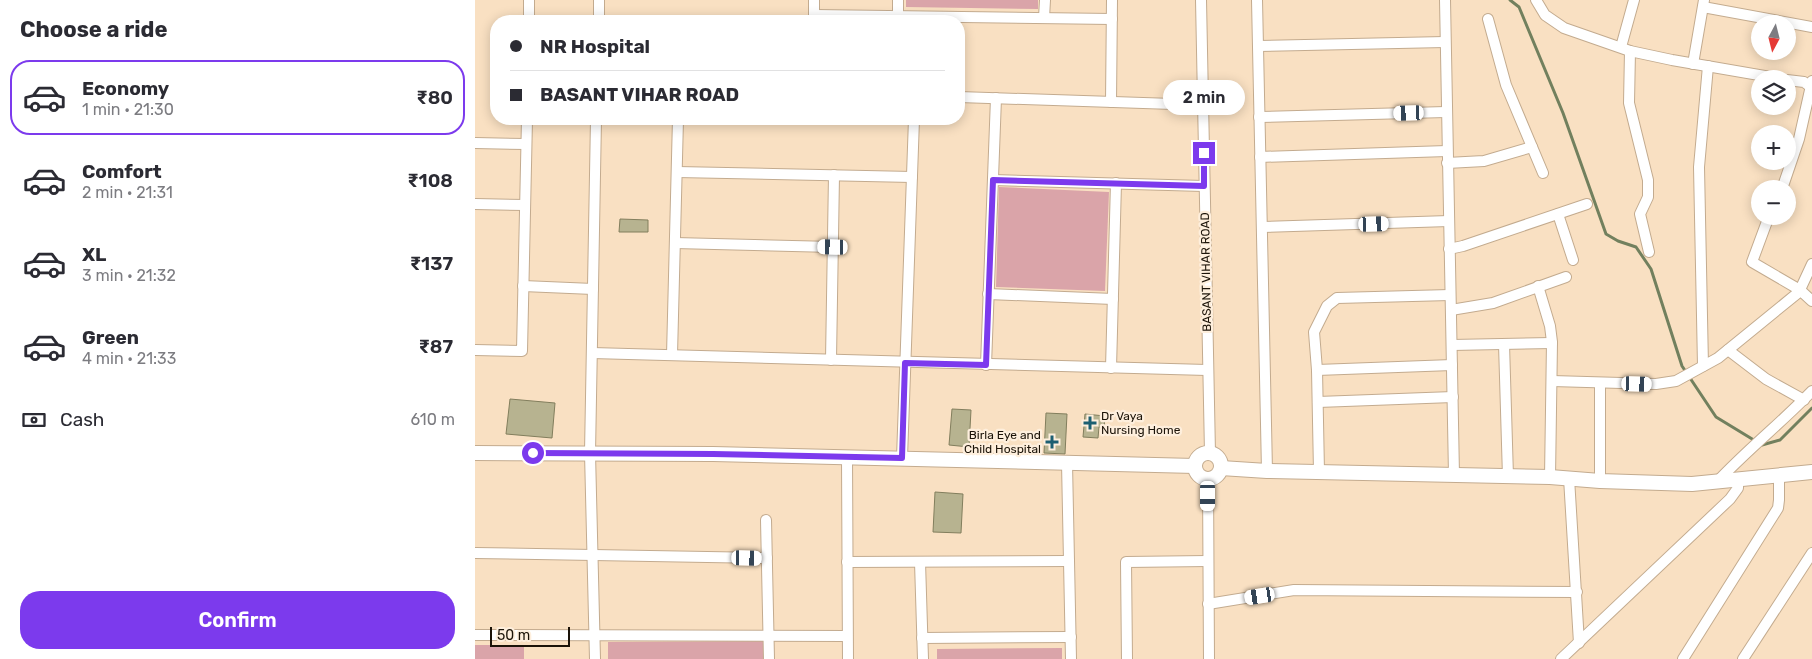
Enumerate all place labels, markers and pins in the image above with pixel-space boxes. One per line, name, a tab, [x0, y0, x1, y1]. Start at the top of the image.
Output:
place label: Dr Vaya Nursing Home	[1101, 409, 1181, 437]
marker: Dr Vaya Nursing Home	[1083, 416, 1097, 430]
place label: Birla Eye and Child Hospital	[964, 428, 1041, 456]
marker: Birla Eye and Child Hospital	[1045, 435, 1059, 449]

